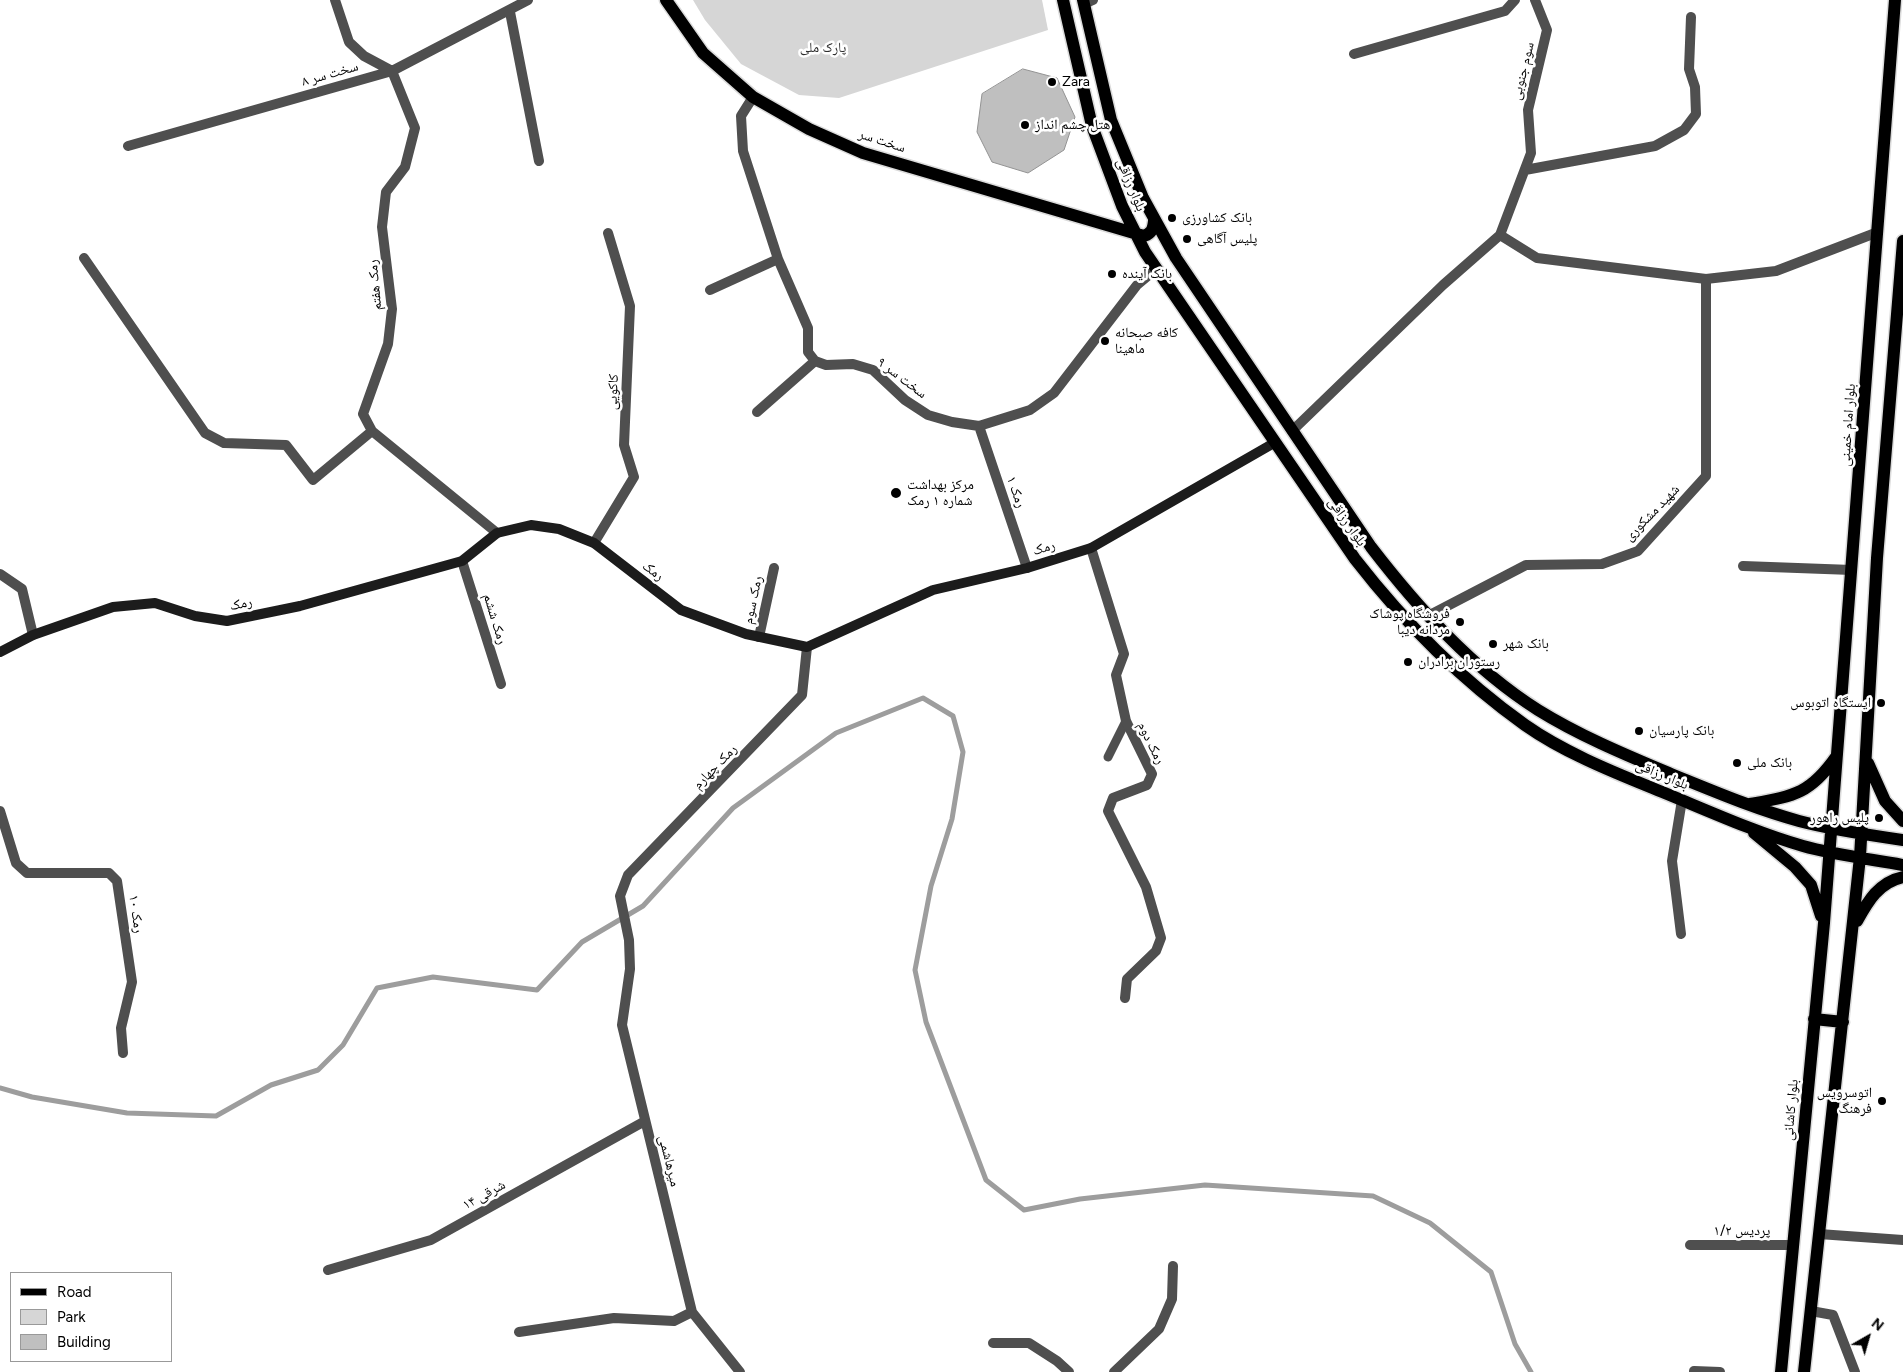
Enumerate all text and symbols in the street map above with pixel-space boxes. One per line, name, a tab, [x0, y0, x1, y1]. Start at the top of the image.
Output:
park label: پارک ملی	[800, 40, 846, 56]
street label: سوم جنوبی	[1508, 40, 1538, 102]
street label: سخت سر ۸	[300, 58, 360, 90]
place label: Zara	[1062, 74, 1090, 90]
marker: Zara	[1046, 76, 1058, 88]
place label: هتل چشم انداز	[1035, 117, 1110, 133]
marker: هتل چشم انداز	[1019, 119, 1031, 131]
street label: سخت سر	[856, 126, 908, 156]
street label: بلوار رزاقی	[1113, 156, 1149, 214]
place label: بانک کشاورزی	[1182, 210, 1252, 226]
marker: بانک کشاورزی	[1166, 212, 1178, 224]
place label: پلیس آگاهی	[1197, 231, 1257, 247]
marker: پلیس آگاهی	[1181, 233, 1193, 245]
street label: رمک هفتم	[364, 259, 386, 311]
place label: بانک آینده	[1122, 266, 1172, 282]
marker: بانک آینده	[1106, 268, 1118, 280]
place label: کافه صبحانه ماهینا	[1115, 325, 1178, 358]
marker: کافه صبحانه ماهینا	[1099, 335, 1111, 347]
street label: سخت سر ۹	[874, 354, 930, 402]
street label: کاکویی	[604, 374, 622, 410]
street label: بلوار امام خمینی	[1837, 383, 1859, 467]
street label: رمک ۱	[1003, 474, 1029, 510]
place label: مرکز بهداشت شماره ۱ رمک	[907, 477, 974, 510]
street label: شهید مشکوری	[1621, 481, 1683, 545]
marker: مرکز بهداشت شماره ۱ رمک	[889, 486, 903, 500]
street label: بلوار رزاقی	[1324, 494, 1370, 550]
street label: رمک	[1031, 537, 1057, 559]
street label: رمک	[639, 557, 667, 585]
street label: رمک سوم	[740, 574, 766, 626]
street label: رمک ششم	[479, 592, 511, 646]
street label: رمک	[228, 594, 254, 614]
place label: فروشگاه پوشاک مردانه دیبا	[1369, 606, 1450, 638]
marker: فروشگاه پوشاک مردانه دیبا	[1454, 616, 1466, 628]
place label: بانک شهر	[1503, 636, 1549, 652]
marker: بانک شهر	[1487, 638, 1499, 650]
place label: رستوران برادران	[1418, 654, 1500, 670]
marker: رستوران برادران	[1402, 656, 1414, 668]
place label: ایستگاه اتوبوس	[1790, 695, 1871, 711]
marker: ایستگاه اتوبوس	[1875, 697, 1887, 709]
street label: رمک دوم	[1134, 719, 1168, 767]
place label: بانک پارسیان	[1649, 723, 1714, 739]
marker: بانک پارسیان	[1633, 725, 1645, 737]
street label: رمک چهارم	[689, 741, 741, 793]
place label: بانک ملی	[1747, 755, 1792, 771]
street label: بلوار رزاقی	[1633, 756, 1691, 794]
marker: بانک ملی	[1731, 757, 1743, 769]
place label: پلیس راهور	[1810, 810, 1869, 826]
marker: پلیس راهور	[1873, 812, 1885, 824]
street label: رمک ۱۰	[125, 894, 147, 934]
street label: بلوار کاشانی	[1780, 1079, 1802, 1141]
place label: اتوسرویس فرهنگ	[1817, 1085, 1872, 1118]
marker: اتوسرویس فرهنگ	[1876, 1095, 1888, 1107]
street label: میرهاشمی	[655, 1134, 683, 1188]
street label: شرقی ۱۴	[460, 1176, 508, 1214]
street label: پردیس ۱/۲	[1714, 1223, 1770, 1239]
legend	[10, 1272, 172, 1362]
text: Road	[57, 1283, 92, 1301]
text: Park	[57, 1308, 86, 1326]
north arrow	[1843, 1312, 1893, 1362]
text: N	[1868, 1315, 1887, 1335]
text: Building	[57, 1333, 111, 1351]

